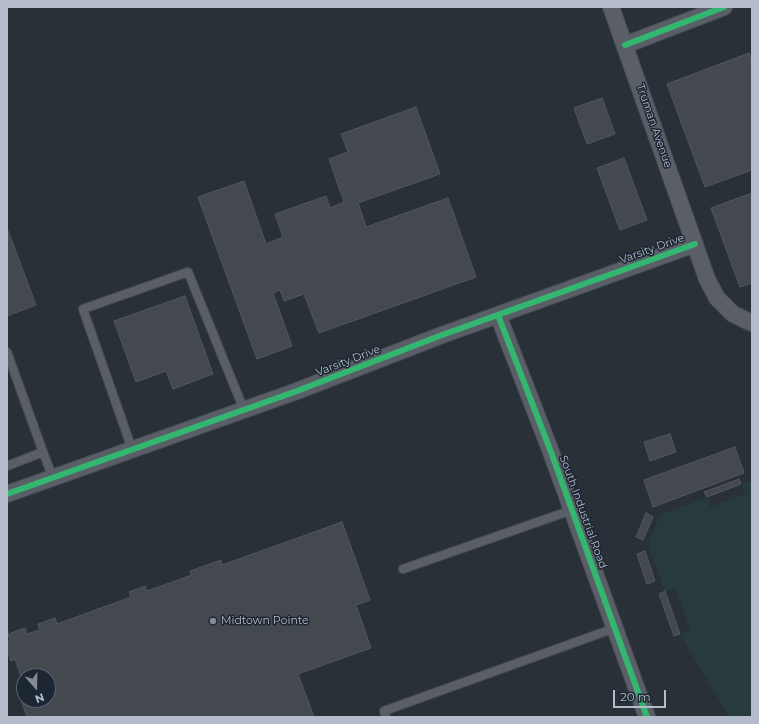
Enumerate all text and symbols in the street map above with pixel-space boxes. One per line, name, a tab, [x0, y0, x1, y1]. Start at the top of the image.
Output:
street label: Truman Avenue	[633, 82, 675, 170]
street label: Varsity Drive	[618, 231, 686, 267]
street label: Varsity Drive	[314, 343, 382, 379]
street label: South Industrial Road	[556, 454, 610, 570]
place label: Midtown Pointe	[221, 614, 309, 628]
marker: Midtown Pointe	[208, 616, 218, 626]
north arrow	[16, 668, 56, 708]
scale bar	[615, 682, 668, 708]
text: 20 m	[620, 689, 651, 704]
text: N	[33, 690, 46, 706]

